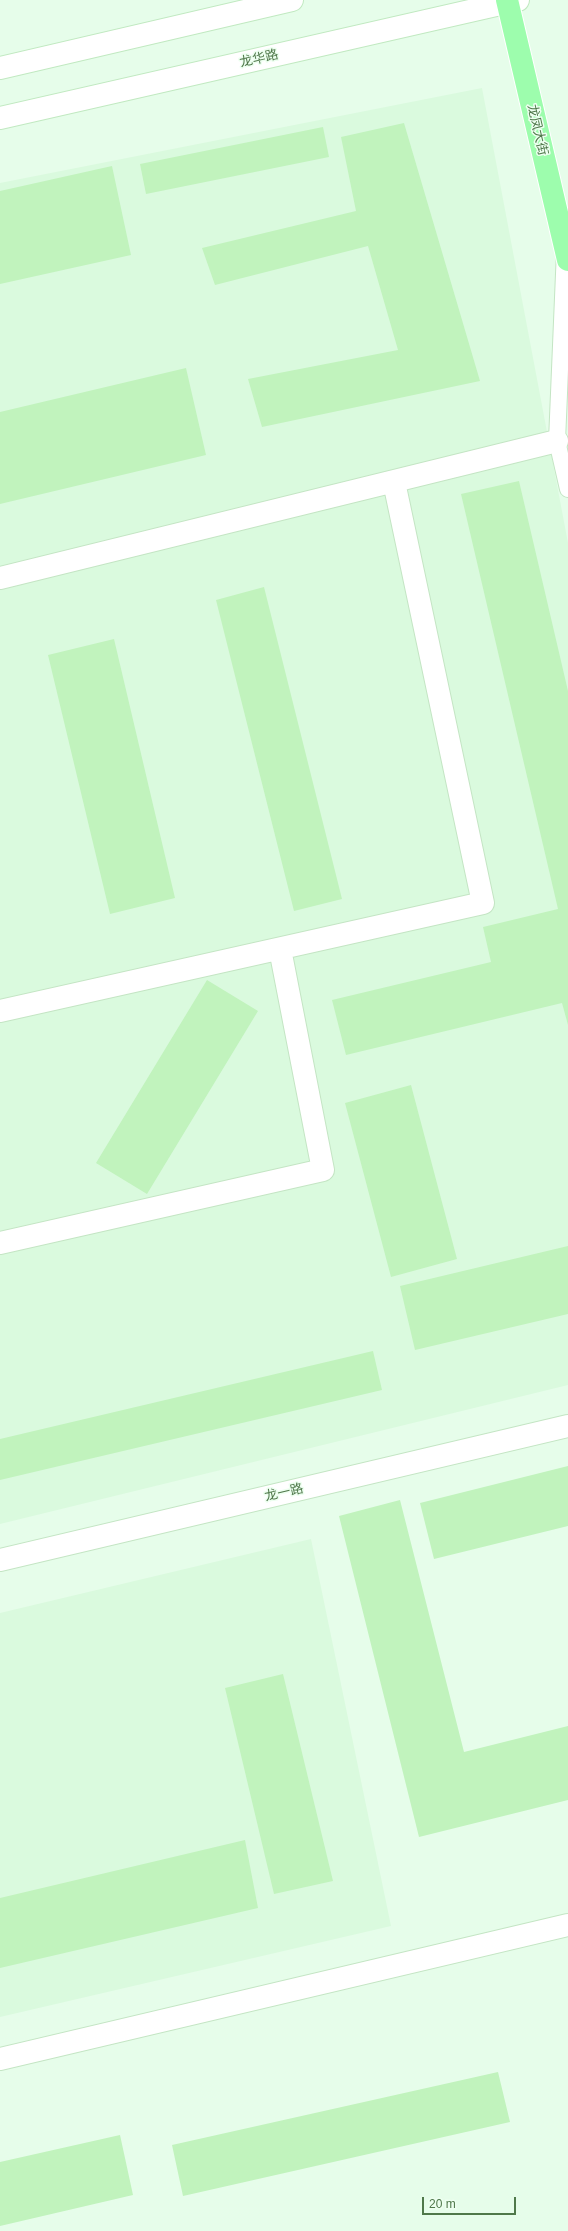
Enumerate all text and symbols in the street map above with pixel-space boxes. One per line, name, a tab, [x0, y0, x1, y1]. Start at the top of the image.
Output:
street label: 龙华路	[238, 47, 280, 71]
street label: 龙凤大街	[524, 103, 550, 157]
street label: 龙一路	[263, 1481, 305, 1505]
scale bar	[424, 2189, 518, 2215]
text: 20 m	[429, 2197, 456, 2211]

